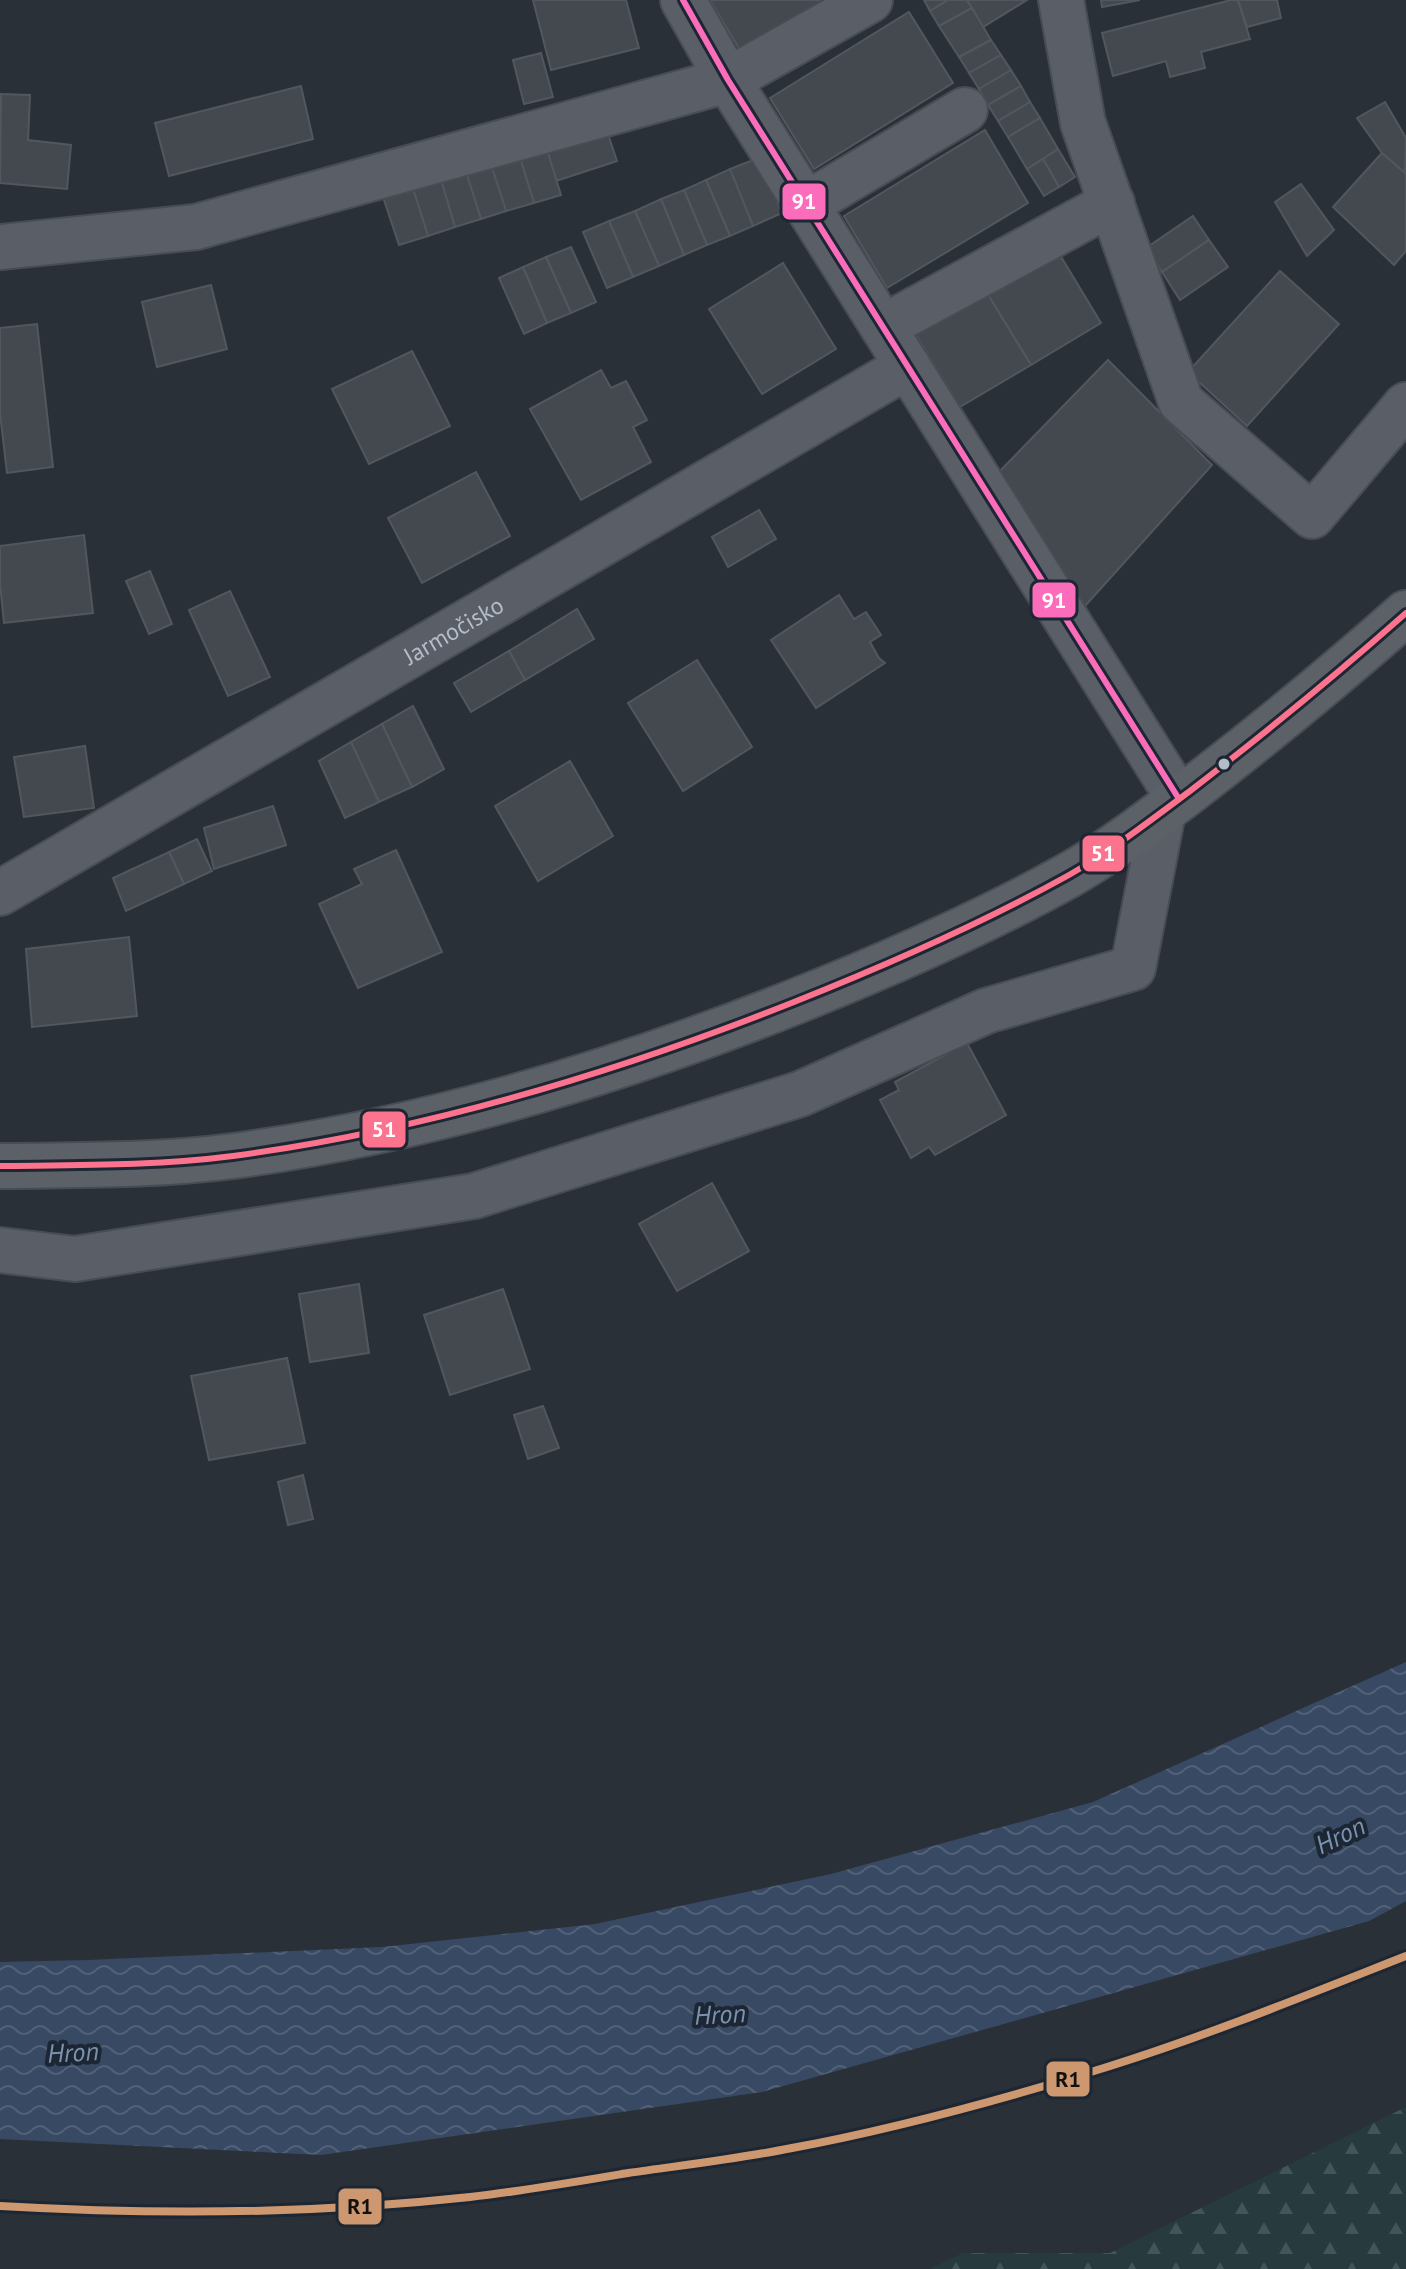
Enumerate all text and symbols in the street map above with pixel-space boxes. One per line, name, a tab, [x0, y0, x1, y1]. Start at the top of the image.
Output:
line badge: 91	[781, 182, 827, 221]
text: 91	[792, 187, 816, 215]
line badge: 91	[1031, 581, 1077, 619]
text: 91	[1042, 586, 1066, 614]
street label: Jarmočisko	[397, 589, 509, 672]
unlabelled marker	[1216, 756, 1232, 772]
line badge: 51	[1081, 834, 1126, 873]
text: 51	[1091, 839, 1115, 867]
line badge: 51	[361, 1110, 407, 1149]
text: 51	[372, 1115, 396, 1143]
water label: Hron	[1310, 1809, 1370, 1861]
water label: Hron	[693, 1996, 747, 2032]
water label: Hron	[46, 2034, 100, 2070]
line badge: R1	[1045, 2060, 1091, 2098]
text: R1	[1055, 2065, 1081, 2093]
line badge: R1	[337, 2187, 383, 2226]
text: R1	[347, 2192, 373, 2220]

